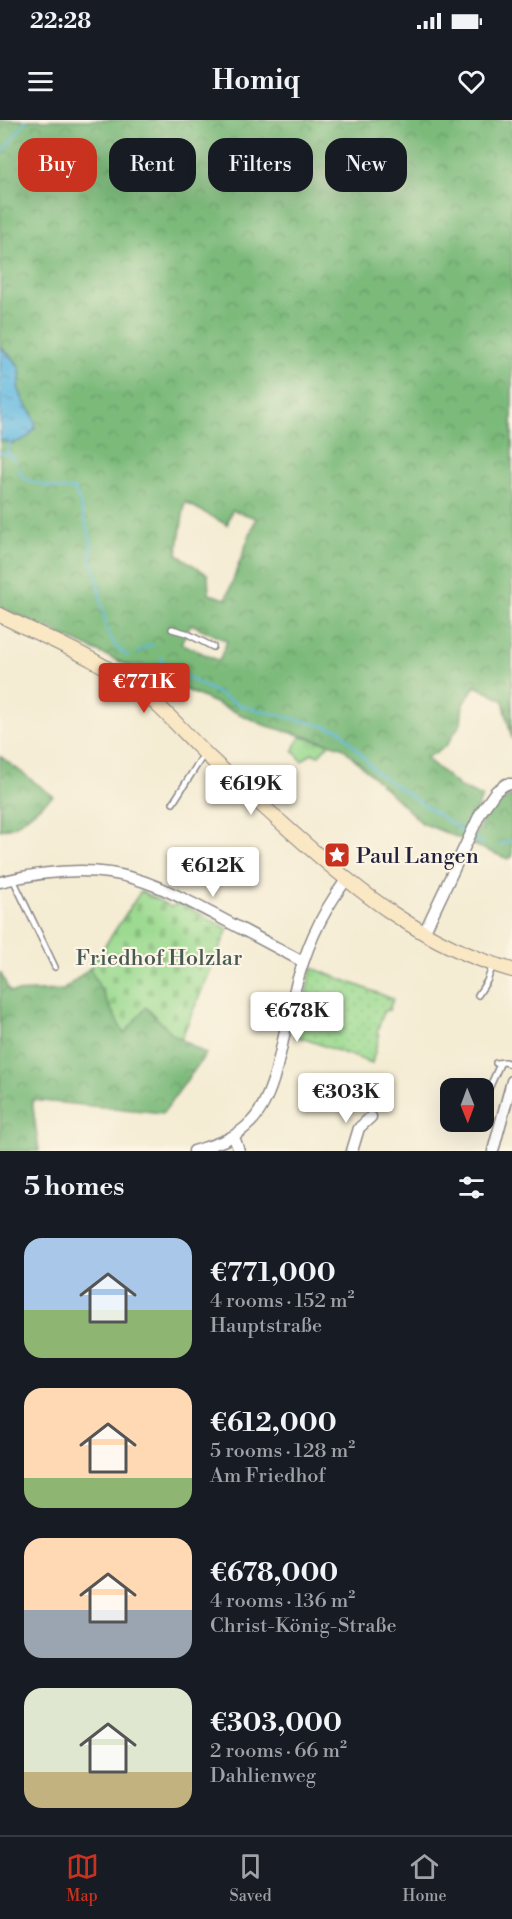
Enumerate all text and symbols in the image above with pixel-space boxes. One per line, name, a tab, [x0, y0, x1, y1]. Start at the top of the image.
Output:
text: 22:28	[30, 8, 91, 35]
text: Homiq	[212, 64, 300, 98]
icon: menu	[24, 65, 57, 98]
icon: heart	[455, 65, 488, 98]
chip: Buy	[18, 138, 97, 192]
chip: Rent	[109, 138, 196, 192]
chip: Filters	[208, 138, 313, 192]
chip: New	[325, 138, 407, 192]
pin: €771K	[102, 663, 186, 714]
text: €771K	[113, 670, 175, 695]
pin: €619K	[209, 765, 293, 816]
text: €619K	[219, 772, 283, 797]
place icon: Paul Langen	[322, 840, 352, 870]
place label: Paul Langen	[356, 843, 479, 870]
pin: €612K	[171, 847, 255, 898]
text: €612K	[181, 854, 245, 879]
park label: Friedhof Holzlar	[76, 945, 242, 972]
pin: €678K	[255, 992, 339, 1043]
text: €678K	[264, 999, 330, 1024]
pin: €303K	[304, 1073, 388, 1124]
north arrow	[440, 1078, 494, 1132]
map controls	[440, 1078, 494, 1132]
text: €303K	[312, 1080, 380, 1105]
text: 5 homes	[24, 1171, 124, 1203]
icon: filters	[455, 1171, 488, 1204]
text: €771,000	[210, 1257, 336, 1289]
icon: home	[72, 1262, 144, 1334]
text: 4 rooms · 152 m²	[210, 1289, 354, 1314]
text: Hauptstraße	[210, 1314, 322, 1339]
text: €612,000	[210, 1407, 337, 1439]
icon: home	[72, 1412, 144, 1484]
text: 5 rooms · 128 m²	[210, 1439, 355, 1464]
text: Am Friedhof	[210, 1464, 325, 1489]
text: €678,000	[210, 1557, 338, 1589]
icon: home	[72, 1562, 144, 1634]
text: 4 rooms · 136 m²	[210, 1589, 355, 1614]
text: Christ-König-Straße	[210, 1614, 397, 1639]
text: €303,000	[210, 1707, 342, 1739]
icon: home	[72, 1712, 144, 1784]
text: 2 rooms · 66 m²	[210, 1739, 347, 1764]
text: Dahlienweg	[210, 1764, 316, 1789]
tab: Map	[66, 1850, 99, 1906]
tab: Saved	[230, 1850, 272, 1906]
tab: Home	[403, 1850, 446, 1906]

